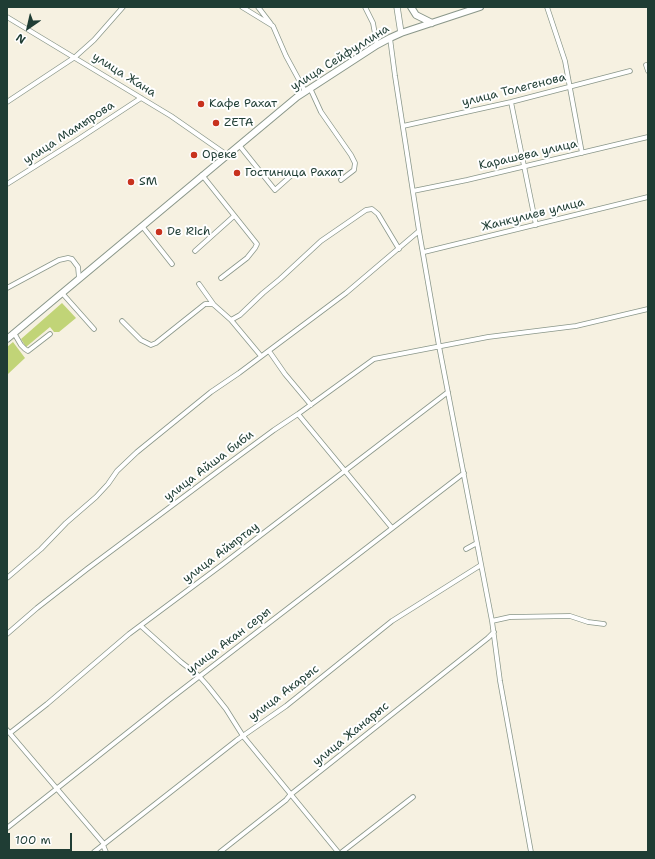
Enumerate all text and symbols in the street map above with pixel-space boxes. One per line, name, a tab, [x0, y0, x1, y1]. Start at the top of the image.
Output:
north arrow	[8, 8, 48, 48]
street label: улица Сейфуллина	[288, 22, 392, 94]
text: N	[13, 30, 29, 47]
street label: улица Жана	[89, 50, 159, 100]
street label: улица Толегенова	[461, 70, 567, 110]
place label: Кафе Рахат	[209, 97, 277, 111]
street label: улица Мамырова	[21, 98, 117, 168]
marker: Кафе Рахат	[196, 99, 206, 109]
place label: ZETA	[224, 116, 254, 130]
marker: ZETA	[211, 118, 221, 128]
street label: Карашева улица	[477, 137, 579, 173]
place label: Ореке	[202, 148, 237, 162]
marker: Ореке	[189, 150, 199, 160]
place label: Гостиница Рахат	[245, 166, 343, 180]
marker: Гостиница Рахат	[232, 168, 242, 178]
place label: SM	[139, 175, 157, 189]
marker: SM	[126, 177, 136, 187]
street label: Жанкулиев улица	[480, 195, 586, 235]
place label: De Rich	[167, 225, 210, 239]
marker: De Rich	[154, 227, 164, 237]
street label: улица Айша биби	[161, 427, 257, 505]
street label: улица Айыртау	[180, 520, 262, 586]
street label: улица Акан серы	[184, 605, 274, 677]
street label: улица Акарыс	[246, 662, 322, 724]
street label: улица Жанарыс	[310, 699, 392, 769]
scale bar	[10, 825, 74, 851]
text: 100 m	[15, 832, 51, 848]

